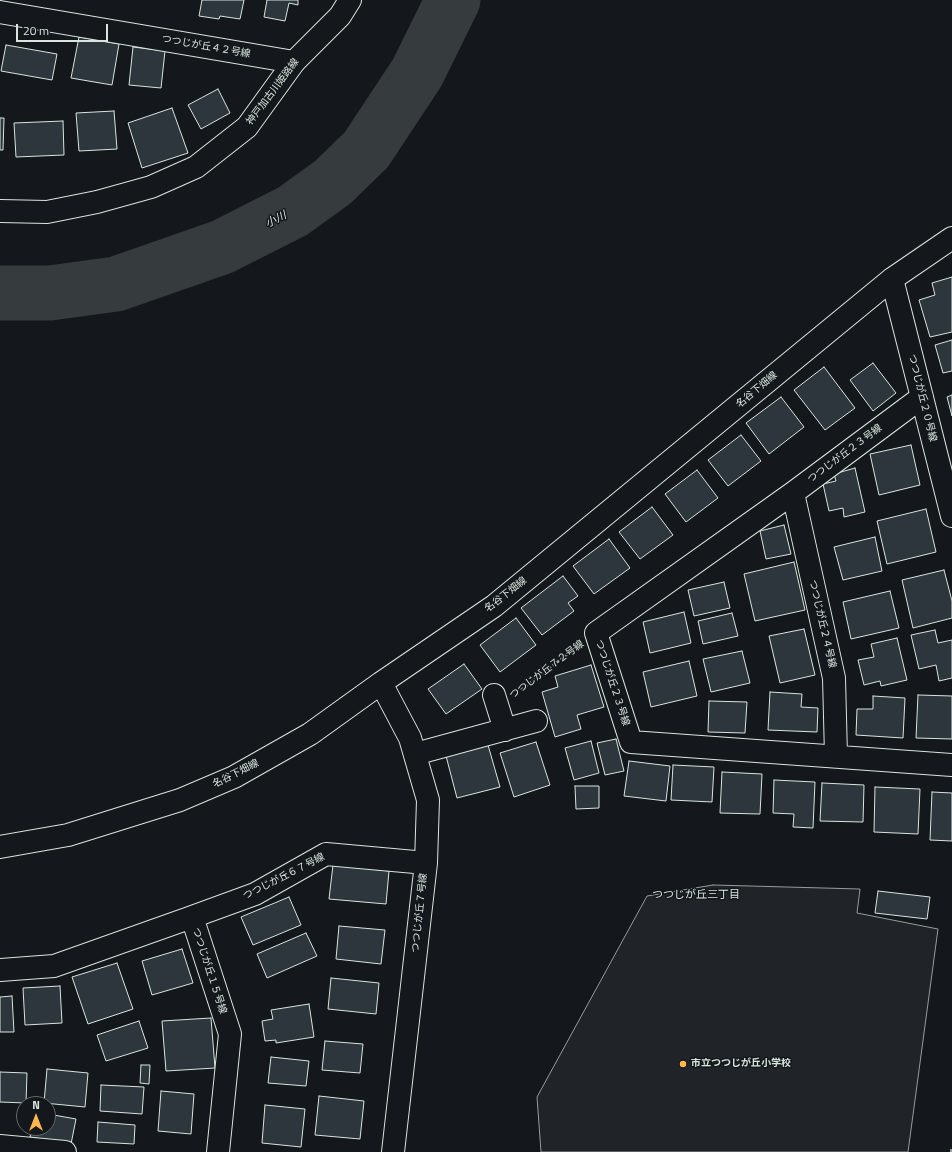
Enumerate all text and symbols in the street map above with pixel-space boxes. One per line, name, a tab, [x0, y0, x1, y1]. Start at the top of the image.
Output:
scale bar	[18, 16, 110, 42]
text: 20 m	[23, 21, 49, 40]
street label: つつじが丘４２号線	[161, 33, 251, 61]
street label: 神戸加古川姫路線	[244, 56, 302, 128]
water label: 小川	[263, 209, 289, 231]
street label: つつじが丘２０号線	[905, 353, 939, 443]
street label: 名谷下畑線	[734, 369, 780, 411]
street label: つつじが丘２３号線	[805, 422, 885, 486]
street label: 名谷下畑線	[483, 575, 529, 615]
street label: つつじが丘２４号線	[806, 579, 838, 669]
street label: つつじが丘７２号線	[507, 638, 587, 702]
street label: つつじが丘２３号線	[592, 638, 632, 728]
street label: 名谷下畑線	[211, 757, 261, 791]
street label: つつじが丘６７号線	[241, 851, 327, 903]
street label: つつじが丘７号線	[410, 873, 430, 953]
district label: つつじが丘三丁目	[652, 888, 740, 902]
street label: つつじが丘１５号線	[189, 926, 229, 1016]
place label: 市立つつじが丘小学校	[691, 1058, 791, 1070]
marker: 市立つつじが丘小学校	[678, 1059, 688, 1069]
north arrow	[16, 1096, 56, 1136]
text: N	[32, 1097, 40, 1113]

